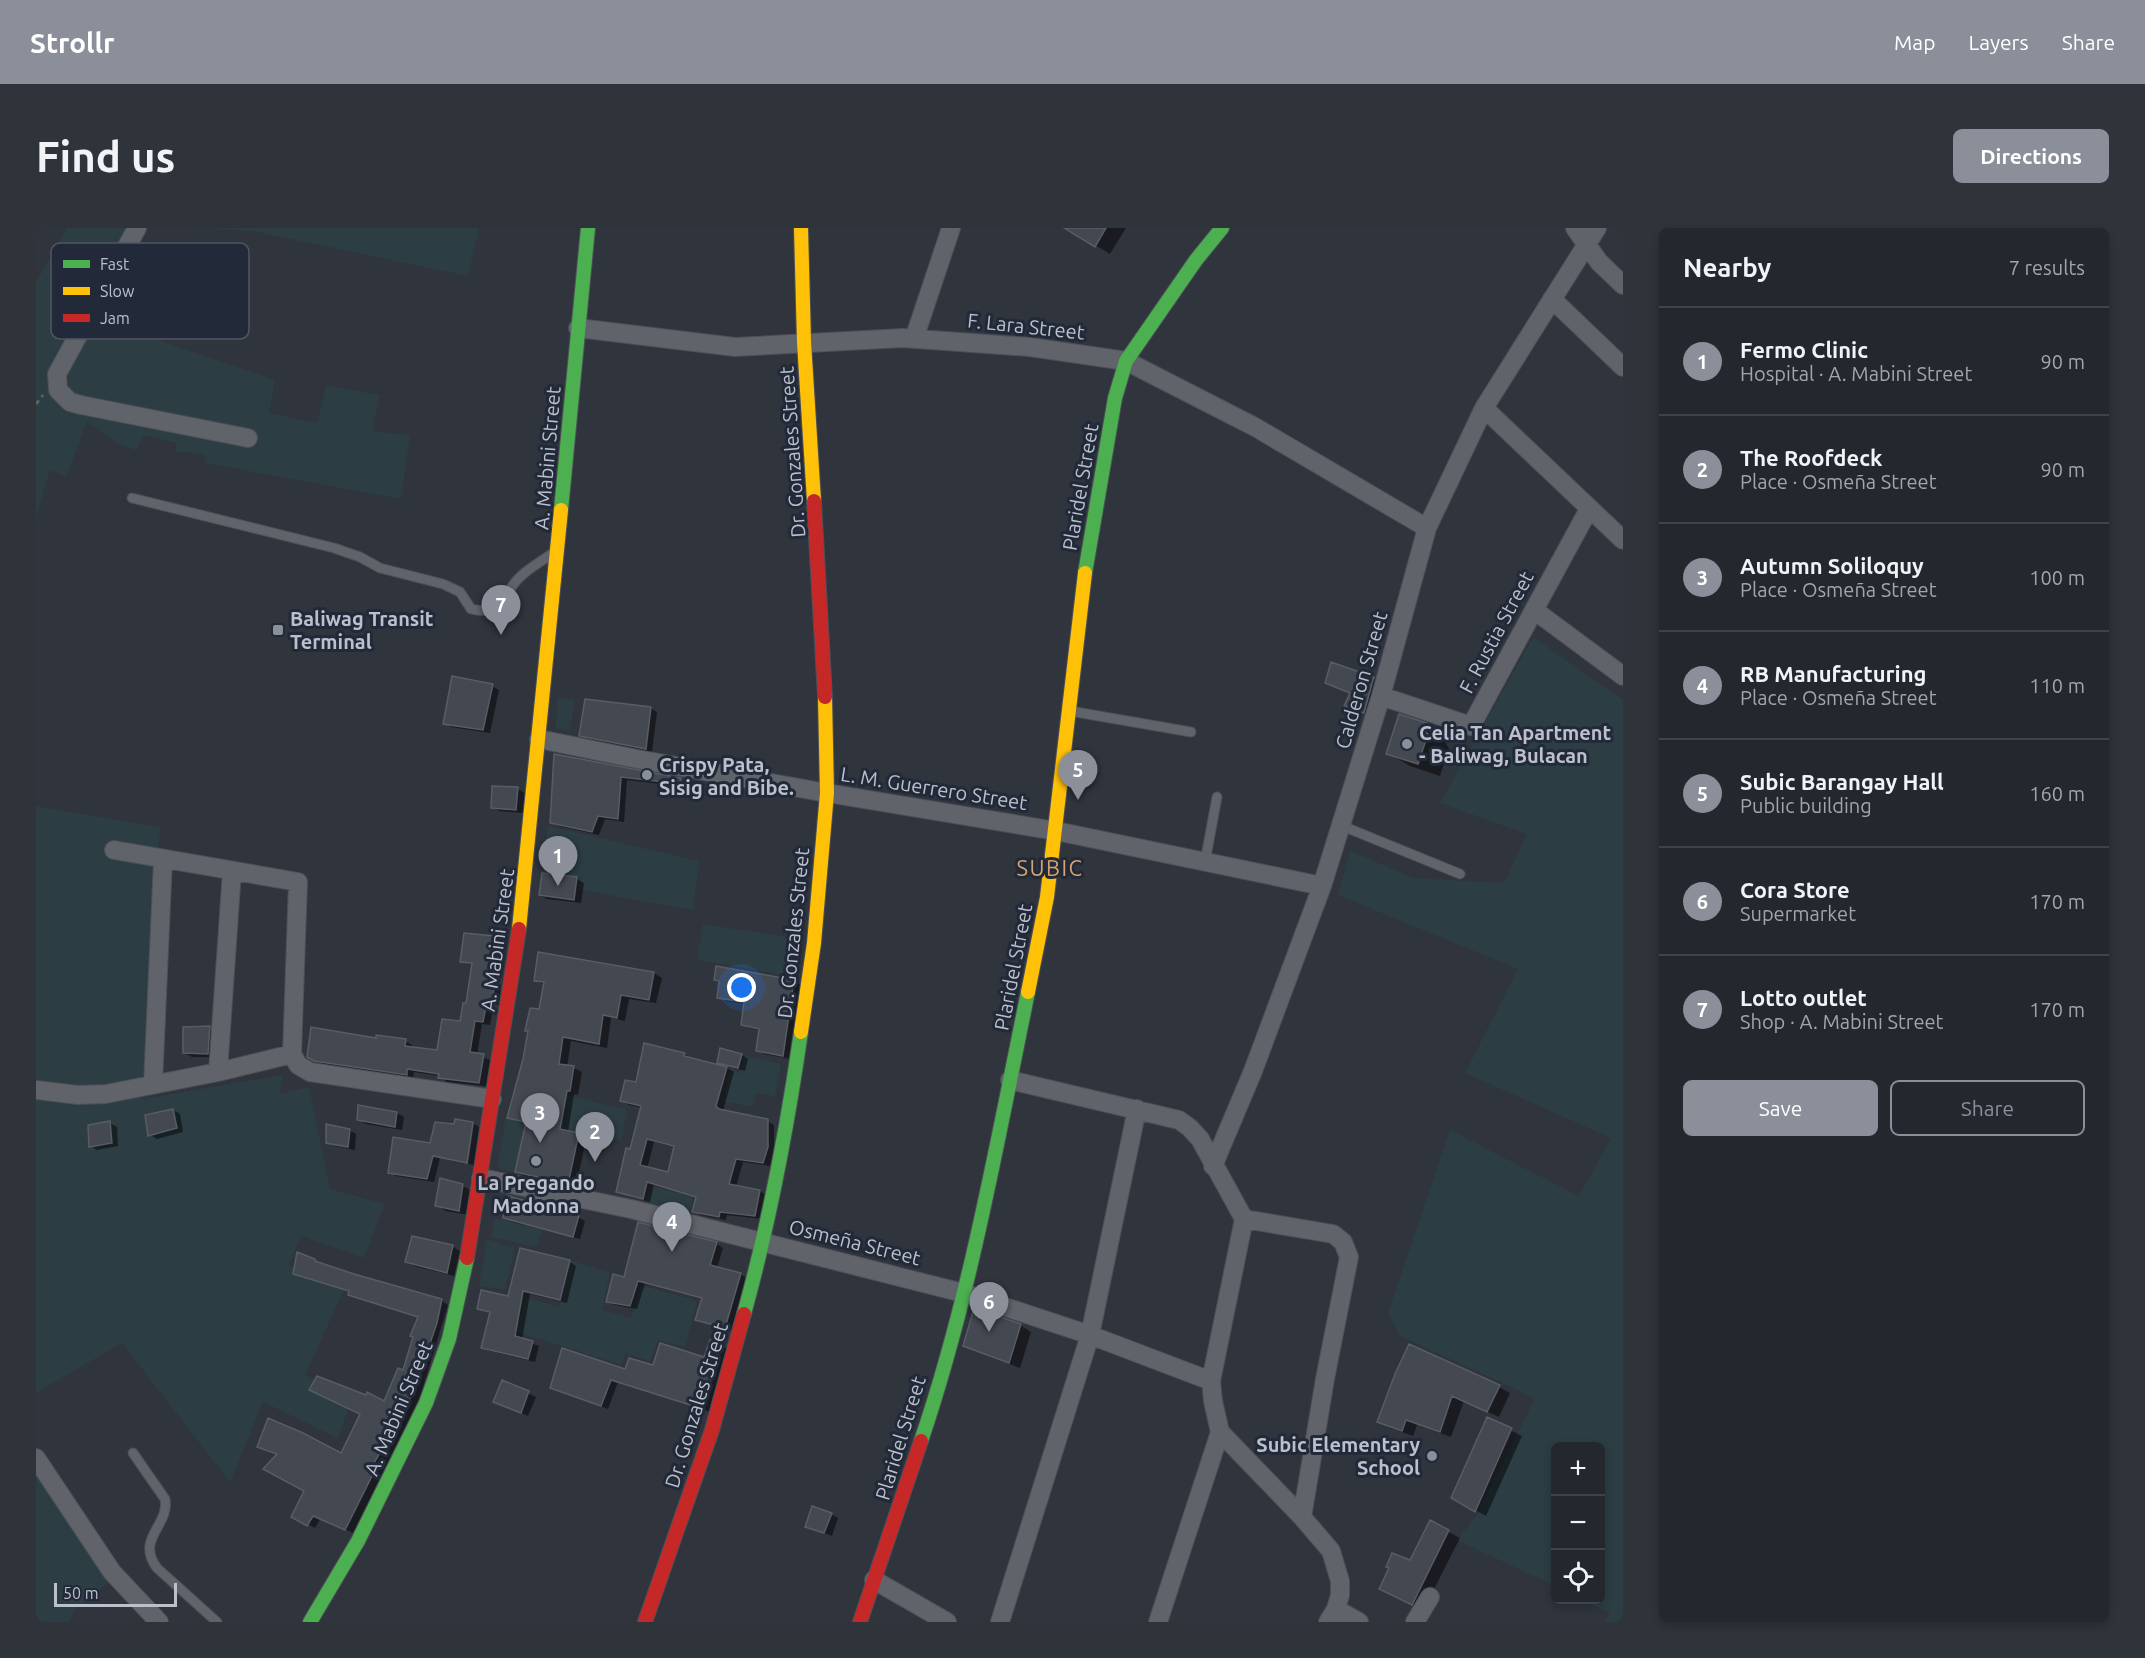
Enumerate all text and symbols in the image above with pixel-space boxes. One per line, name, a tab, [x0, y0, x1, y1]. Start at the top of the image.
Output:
text: Strollr	[30, 27, 115, 58]
text: Map	[1894, 30, 1935, 54]
text: Layers	[1968, 30, 2029, 54]
text: Share	[2062, 30, 2115, 54]
button: Directions	[1953, 129, 2109, 183]
text: Find us	[36, 133, 175, 180]
legend	[51, 243, 249, 339]
text: Nearby	[1683, 253, 1771, 282]
text: Fast	[100, 255, 130, 273]
text: 7 results	[2009, 256, 2085, 279]
text: Slow	[100, 282, 135, 300]
street label: F. Lara Street	[966, 308, 1086, 344]
text: Jam	[100, 309, 130, 327]
text: Fermo Clinic	[1740, 337, 1868, 362]
text: 1	[1697, 350, 1708, 373]
text: 90 m	[2041, 350, 2085, 373]
text: Hospital · A. Mabini Street	[1740, 362, 1972, 385]
street label: Dr. Gonzales Street	[775, 366, 809, 538]
street label: A. Mabini Street	[529, 385, 565, 531]
street label: Plaridel Street	[1058, 422, 1102, 552]
text: The Roofdeck	[1740, 445, 1882, 470]
text: 2	[1697, 458, 1708, 481]
text: 90 m	[2041, 458, 2085, 481]
text: Place · Osmeña Street	[1740, 470, 1937, 493]
text: Autumn Soliloquy	[1740, 553, 1924, 578]
text: 3	[1697, 566, 1708, 589]
text: 100 m	[2029, 566, 2085, 589]
street label: F. Rustia Street	[1454, 567, 1538, 697]
text: Place · Osmeña Street	[1740, 578, 1937, 601]
pin: 7	[482, 586, 520, 635]
place label: Baliwag Transit Terminal	[290, 607, 434, 653]
street label: Calderon Street	[1330, 609, 1392, 751]
marker: Baliwag Transit Terminal	[271, 623, 285, 637]
text: RB Manufacturing	[1740, 661, 1927, 686]
text: 4	[1697, 674, 1708, 697]
text: 110 m	[2029, 674, 2085, 697]
text: Place · Osmeña Street	[1740, 686, 1937, 709]
place label: Celia Tan Apartment - Baliwag, Bulacan	[1419, 721, 1612, 767]
marker: Celia Tan Apartment - Baliwag, Bulacan	[1400, 737, 1414, 751]
pin: 5	[1058, 750, 1098, 800]
place label: Crispy Pata, Sisig and Bibe.	[659, 753, 794, 799]
street label: L. M. Guerrero Street	[839, 762, 1029, 814]
marker: Crispy Pata, Sisig and Bibe.	[640, 768, 654, 782]
text: Subic Barangay Hall	[1740, 769, 1944, 794]
text: 5	[1697, 782, 1708, 805]
text: 160 m	[2029, 782, 2085, 805]
text: Public building	[1740, 794, 1872, 817]
pin: 1	[538, 836, 578, 886]
street label: Dr. Gonzales Street	[773, 846, 813, 1019]
district label: SUBIC	[1016, 855, 1084, 880]
street label: A. Mabini Street	[476, 867, 518, 1013]
text: Cora Store	[1740, 877, 1850, 902]
text: 6	[1697, 890, 1708, 913]
text: 170 m	[2029, 890, 2085, 913]
street label: Plaridel Street	[989, 902, 1037, 1032]
text: Supermarket	[1740, 902, 1856, 925]
your location	[727, 973, 756, 1002]
text: Lotto outlet	[1740, 985, 1867, 1010]
text: 7	[1697, 998, 1708, 1021]
text: 170 m	[2029, 998, 2085, 1021]
text: Shop · A. Mabini Street	[1740, 1010, 1943, 1033]
button: Save	[1683, 1080, 1878, 1136]
button: Share	[1890, 1080, 2085, 1136]
pin: 3	[520, 1094, 560, 1143]
pin: 2	[576, 1112, 614, 1162]
marker: La Pregando Madonna	[529, 1154, 543, 1168]
place label: La Pregando Madonna	[477, 1171, 595, 1217]
pin: 4	[652, 1202, 692, 1252]
street label: Osmeña Street	[787, 1215, 923, 1269]
pin: 6	[970, 1282, 1008, 1332]
street label: Dr. Gonzales Street	[660, 1320, 732, 1490]
street label: A. Mabini Street	[359, 1337, 437, 1479]
street label: Plaridel Street	[870, 1373, 930, 1503]
place label: Subic Elementary School	[1256, 1433, 1420, 1479]
map controls	[1551, 1442, 1605, 1604]
button: +	[1551, 1442, 1605, 1496]
marker: Subic Elementary School	[1425, 1449, 1439, 1463]
button: −	[1551, 1496, 1605, 1550]
button: locate	[1551, 1550, 1605, 1604]
scale bar	[54, 1580, 177, 1608]
text: 50 m	[63, 1584, 99, 1602]

